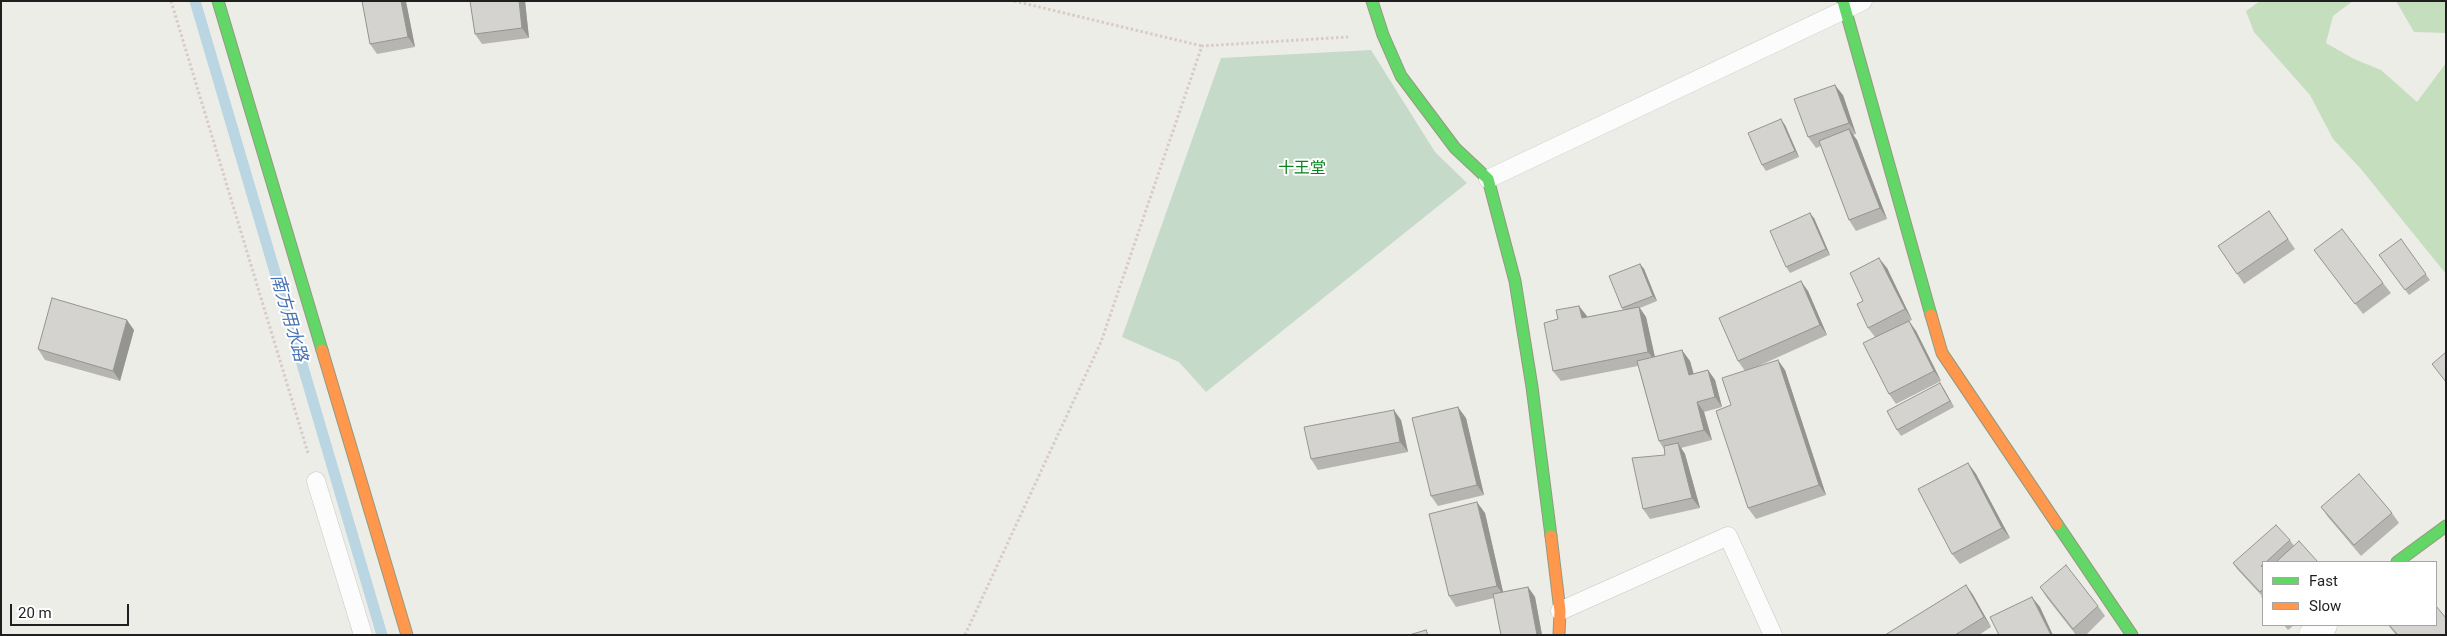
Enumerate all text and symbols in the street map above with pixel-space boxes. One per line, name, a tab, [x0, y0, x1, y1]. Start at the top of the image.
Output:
park label: 十王堂	[1278, 159, 1326, 179]
water label: 南方用水路	[265, 272, 311, 364]
legend	[2262, 561, 2437, 626]
text: Fast	[2309, 572, 2338, 590]
scale bar	[12, 594, 131, 626]
text: Slow	[2309, 597, 2341, 615]
text: 20 m	[18, 604, 52, 622]

